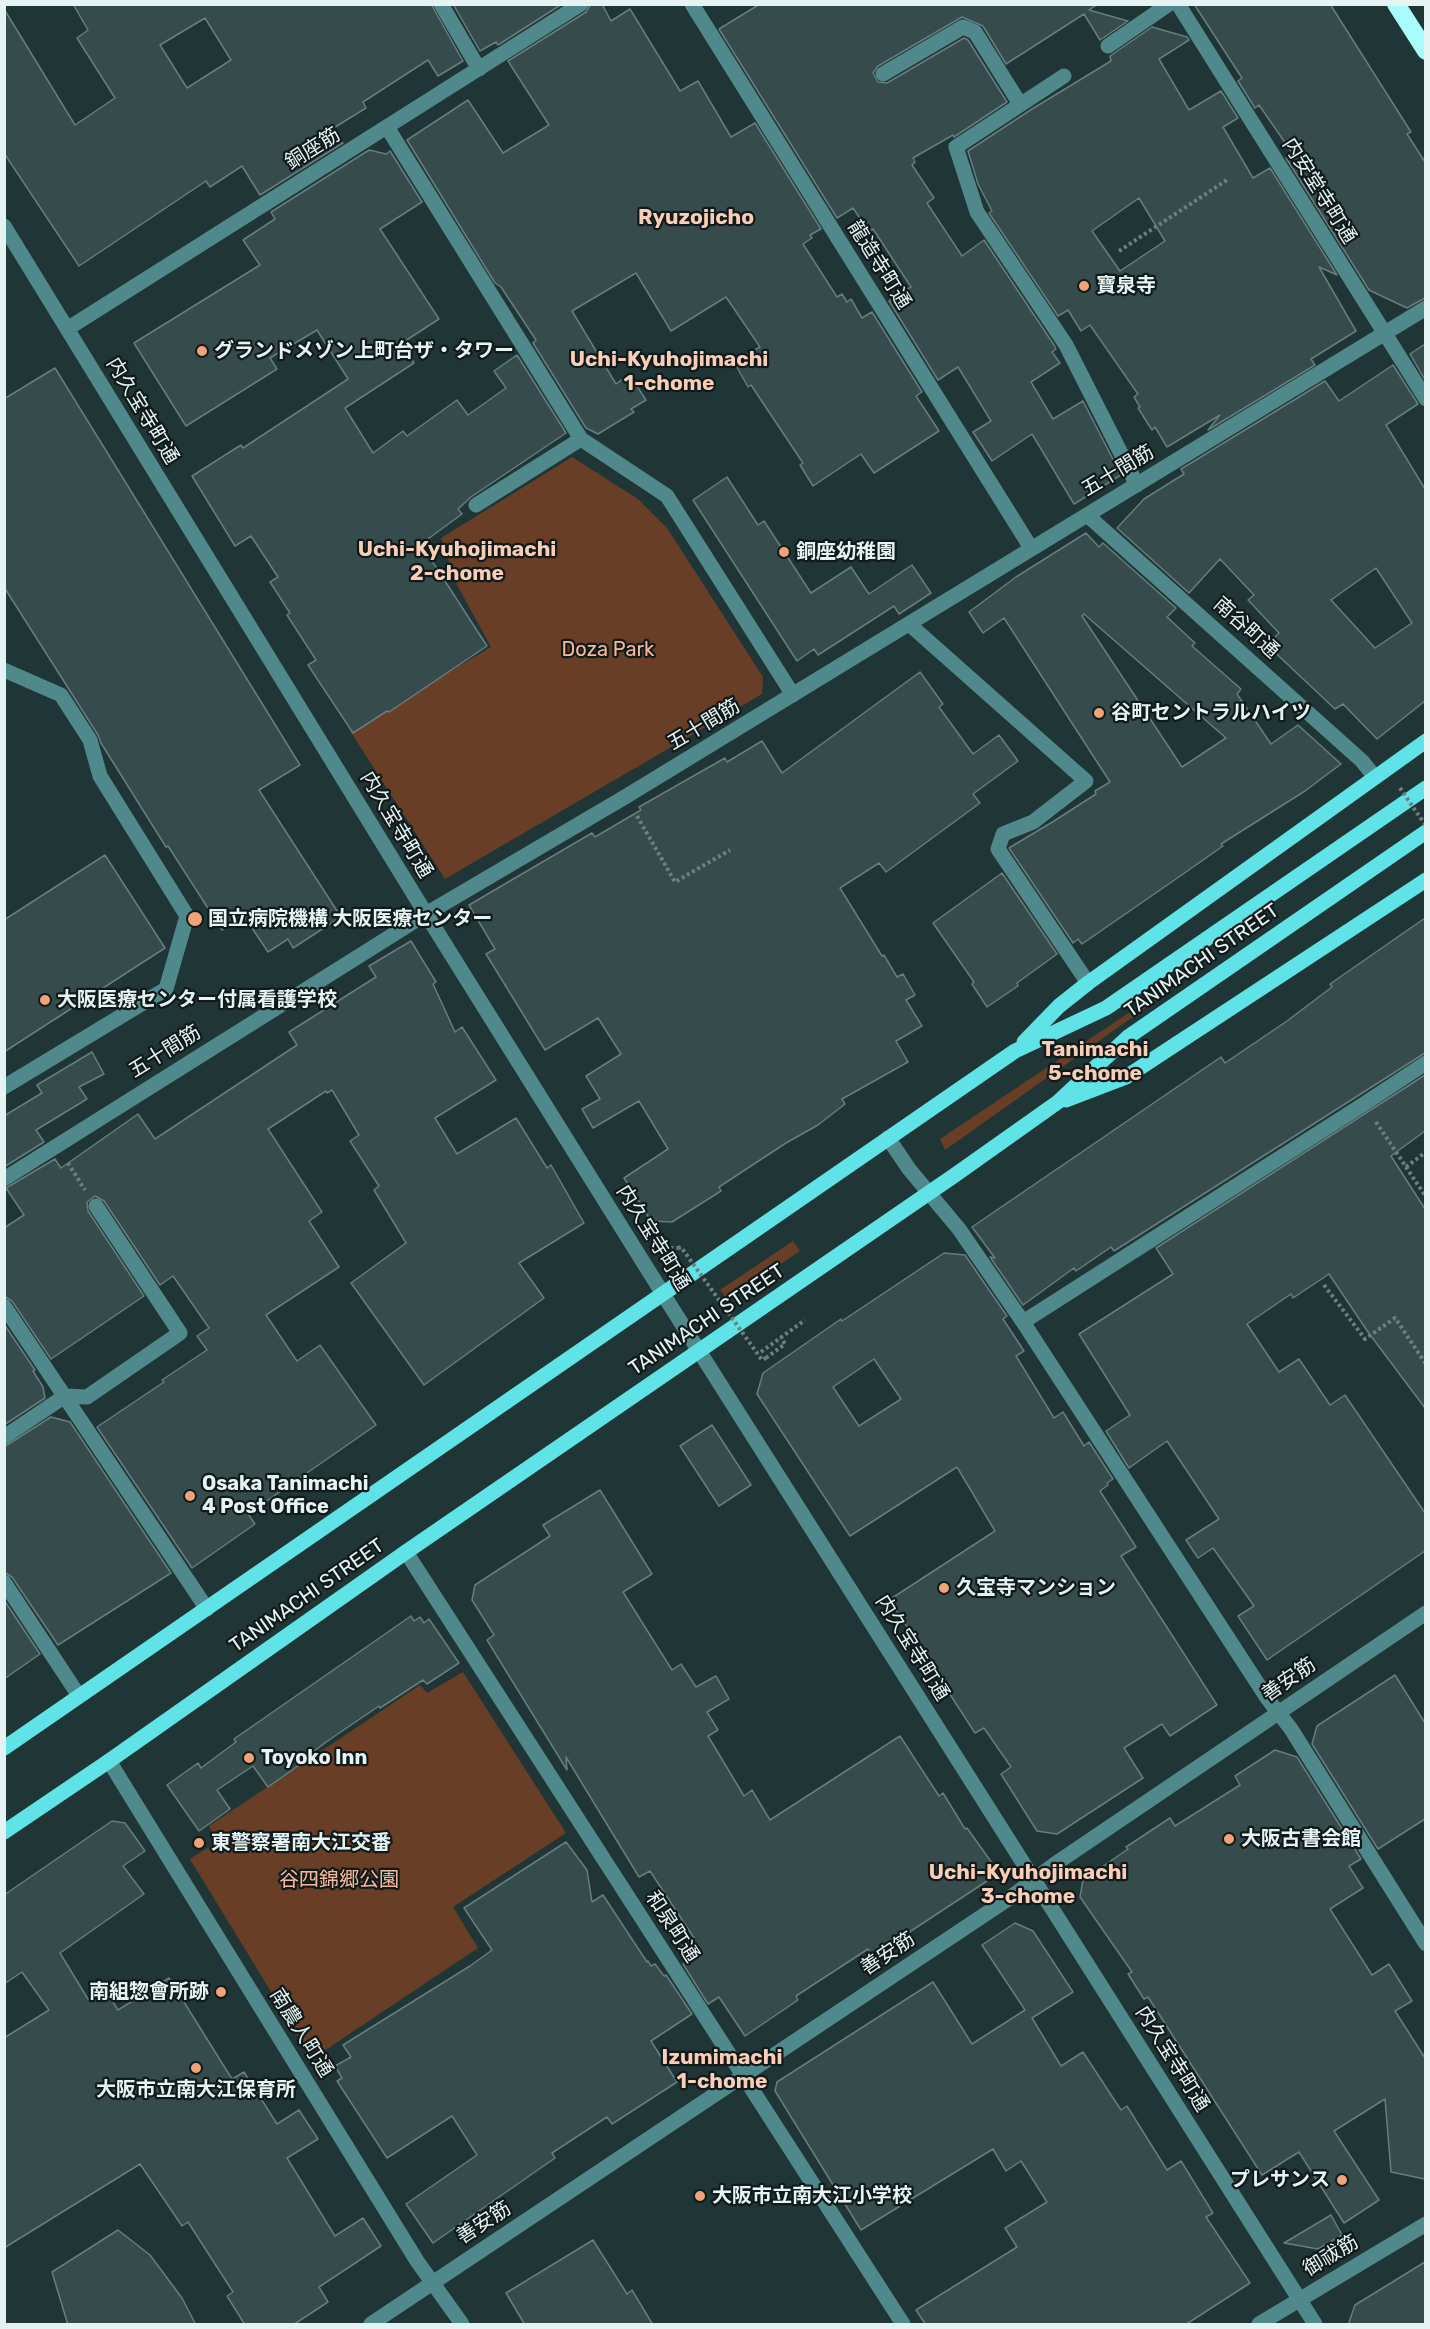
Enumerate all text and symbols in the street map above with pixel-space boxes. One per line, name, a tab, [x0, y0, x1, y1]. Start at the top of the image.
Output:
street label: 銅座筋	[281, 123, 345, 175]
street label: 内安堂寺町通	[1277, 134, 1361, 248]
district label: Ryuzojicho	[638, 205, 754, 231]
street label: 龍造寺町通	[842, 216, 916, 314]
place label: 寶泉寺	[1096, 274, 1156, 298]
marker: 寶泉寺	[1077, 279, 1091, 293]
place label: グランドメゾン上町台ザ・タワー	[214, 339, 514, 363]
marker: グランドメゾン上町台ザ・タワー	[195, 344, 209, 358]
district label: Uchi-Kyuhojimachi 1-chome	[570, 347, 768, 397]
street label: 内久宝寺町通	[101, 353, 183, 469]
street label: 五十間筋	[1078, 440, 1158, 502]
district label: Uchi-Kyuhojimachi 2-chome	[358, 537, 556, 587]
place label: 銅座幼稚園	[796, 540, 896, 564]
marker: 銅座幼稚園	[777, 545, 791, 559]
street label: 南谷町通	[1208, 592, 1284, 664]
park label: Doza Park	[562, 638, 654, 662]
street label: 五十間筋	[664, 694, 744, 756]
place label: 谷町セントラルハイツ	[1111, 701, 1311, 725]
marker: 谷町セントラルハイツ	[1092, 706, 1106, 720]
street label: 内久宝寺町通	[355, 767, 437, 883]
street label: TANIMACHI STREET	[1120, 899, 1284, 1023]
place label: 国立病院機構 大阪医療センター	[208, 907, 492, 931]
marker: 国立病院機構 大阪医療センター	[186, 910, 204, 928]
place label: 大阪医療センター付属看護学校	[57, 988, 337, 1012]
marker: 大阪医療センター付属看護学校	[38, 993, 52, 1007]
street label: 五十間筋	[125, 1021, 205, 1083]
district label: Tanimachi 5-chome	[1042, 1037, 1148, 1087]
street label: 内久宝寺町通	[611, 1181, 695, 1295]
street label: TANIMACHI STREET	[625, 1259, 789, 1381]
place label: Osaka Tanimachi 4 Post Office	[202, 1472, 368, 1519]
marker: Osaka Tanimachi 4 Post Office	[183, 1489, 197, 1503]
street label: TANIMACHI STREET	[225, 1534, 389, 1658]
place label: 久宝寺マンション	[956, 1576, 1116, 1600]
marker: 久宝寺マンション	[937, 1581, 951, 1595]
street label: 内久宝寺町通	[870, 1591, 954, 1705]
street label: 善安筋	[1258, 1653, 1320, 1707]
place label: Toyoko Inn	[261, 1746, 367, 1770]
marker: Toyoko Inn	[242, 1751, 256, 1765]
place label: 大阪古書会館	[1241, 1827, 1361, 1851]
place label: 東警察署南大江交番	[211, 1831, 391, 1855]
marker: 大阪古書会館	[1222, 1832, 1236, 1846]
marker: 東警察署南大江交番	[192, 1836, 206, 1850]
district label: Uchi-Kyuhojimachi 3-chome	[929, 1860, 1127, 1910]
park label: 谷四錦郷公園	[279, 1868, 399, 1892]
street label: 和泉町通	[640, 1887, 704, 1967]
street label: 善安筋	[856, 1927, 920, 1981]
place label: 南組惣會所跡	[89, 1980, 209, 2004]
street label: 南農人町通	[264, 1984, 338, 2082]
marker: 南組惣會所跡	[214, 1985, 228, 1999]
street label: 内久宝寺町通	[1130, 2002, 1214, 2116]
district label: Izumimachi 1-chome	[662, 2045, 782, 2095]
marker: 大阪市立南大江保育所	[189, 2061, 203, 2075]
place label: 大阪市立南大江保育所	[96, 2078, 296, 2102]
place label: プレサンス	[1230, 2168, 1330, 2192]
marker: プレサンス	[1335, 2173, 1349, 2187]
place label: 大阪市立南大江小学校	[712, 2184, 912, 2208]
marker: 大阪市立南大江小学校	[693, 2189, 707, 2203]
street label: 善安筋	[452, 2197, 516, 2249]
street label: 御祓筋	[1299, 2230, 1363, 2282]

